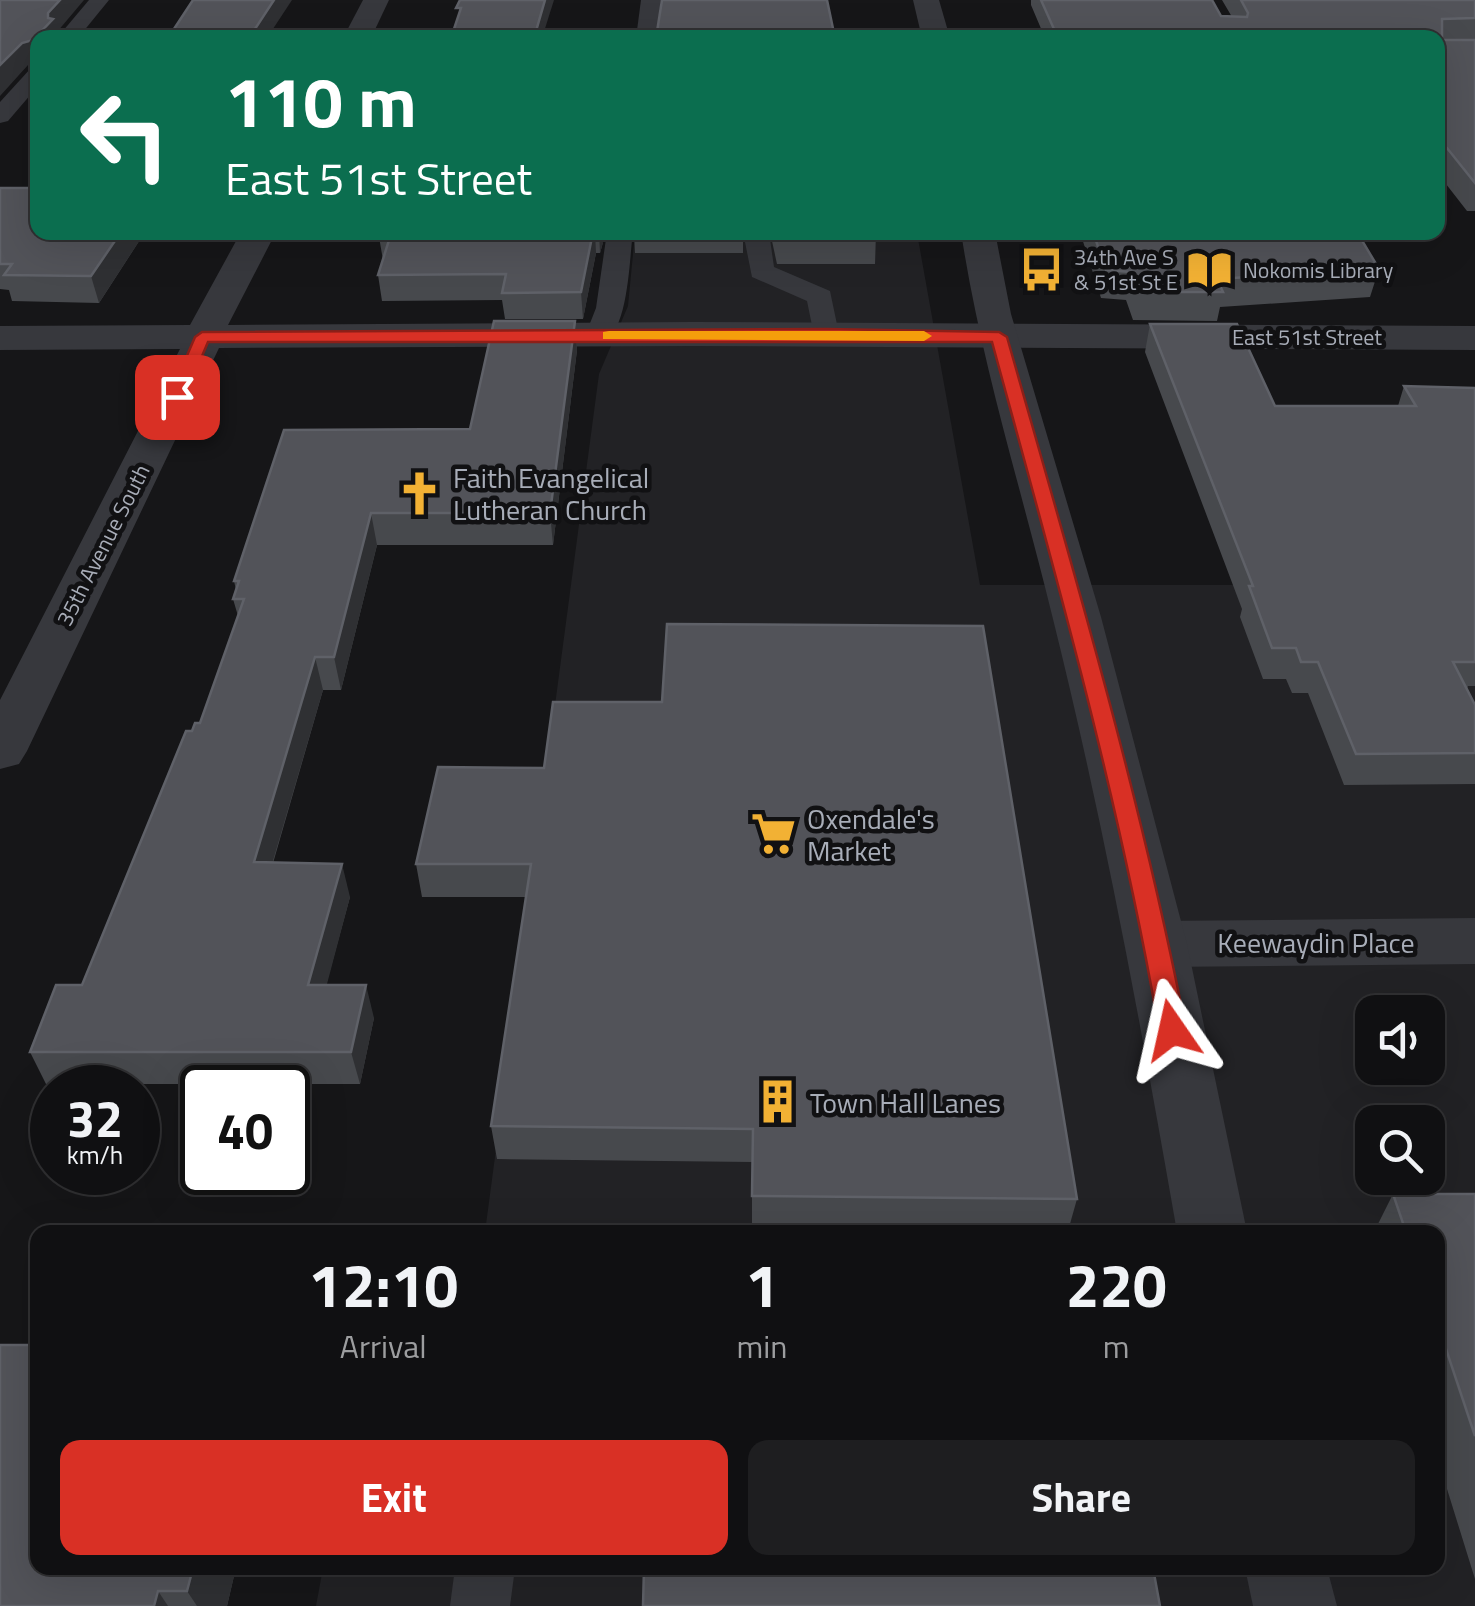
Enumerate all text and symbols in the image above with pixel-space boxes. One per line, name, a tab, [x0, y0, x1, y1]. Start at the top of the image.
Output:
text: 110 m	[225, 48, 417, 154]
icon: left	[60, 70, 190, 200]
text: East 51st Street	[225, 144, 532, 212]
place label: 34th Ave S & 51st St E	[1074, 240, 1178, 299]
bus stop icon: 34th Ave S & 51st St E	[1017, 246, 1065, 294]
library icon: Nokomis Library	[1186, 246, 1234, 294]
place label: Nokomis Library	[1243, 253, 1394, 287]
street label: East 51st Street	[1232, 320, 1382, 354]
pin	[135, 355, 220, 440]
icon: arrive	[150, 370, 205, 425]
place label: Faith Evangelical Lutheran Church	[453, 456, 649, 531]
street label: 35th Avenue South	[48, 458, 158, 632]
church icon: Faith Evangelical Lutheran Church	[396, 469, 444, 517]
place label: Oxendale's Market	[807, 797, 935, 872]
supermarket icon: Oxendale's Market	[750, 810, 798, 858]
street label: Keewaydin Place	[1217, 921, 1415, 964]
position arrow	[1120, 978, 1224, 1082]
map controls	[1355, 995, 1445, 1195]
button: sound	[1355, 995, 1445, 1085]
speed limit sign: 40	[180, 1065, 310, 1195]
building icon: Town Hall Lanes	[753, 1078, 801, 1126]
text: 32	[67, 1080, 123, 1156]
place label: Town Hall Lanes	[810, 1081, 1001, 1124]
button: search	[1355, 1105, 1445, 1195]
text: km/h	[67, 1136, 123, 1174]
text: 12:10	[308, 1239, 458, 1330]
text: 1	[745, 1239, 779, 1330]
text: 220	[1066, 1239, 1167, 1330]
text: Arrival	[340, 1322, 427, 1370]
text: min	[736, 1322, 787, 1370]
text: m	[1103, 1322, 1130, 1370]
button: Exit	[60, 1440, 728, 1555]
button: Share	[748, 1440, 1415, 1555]

